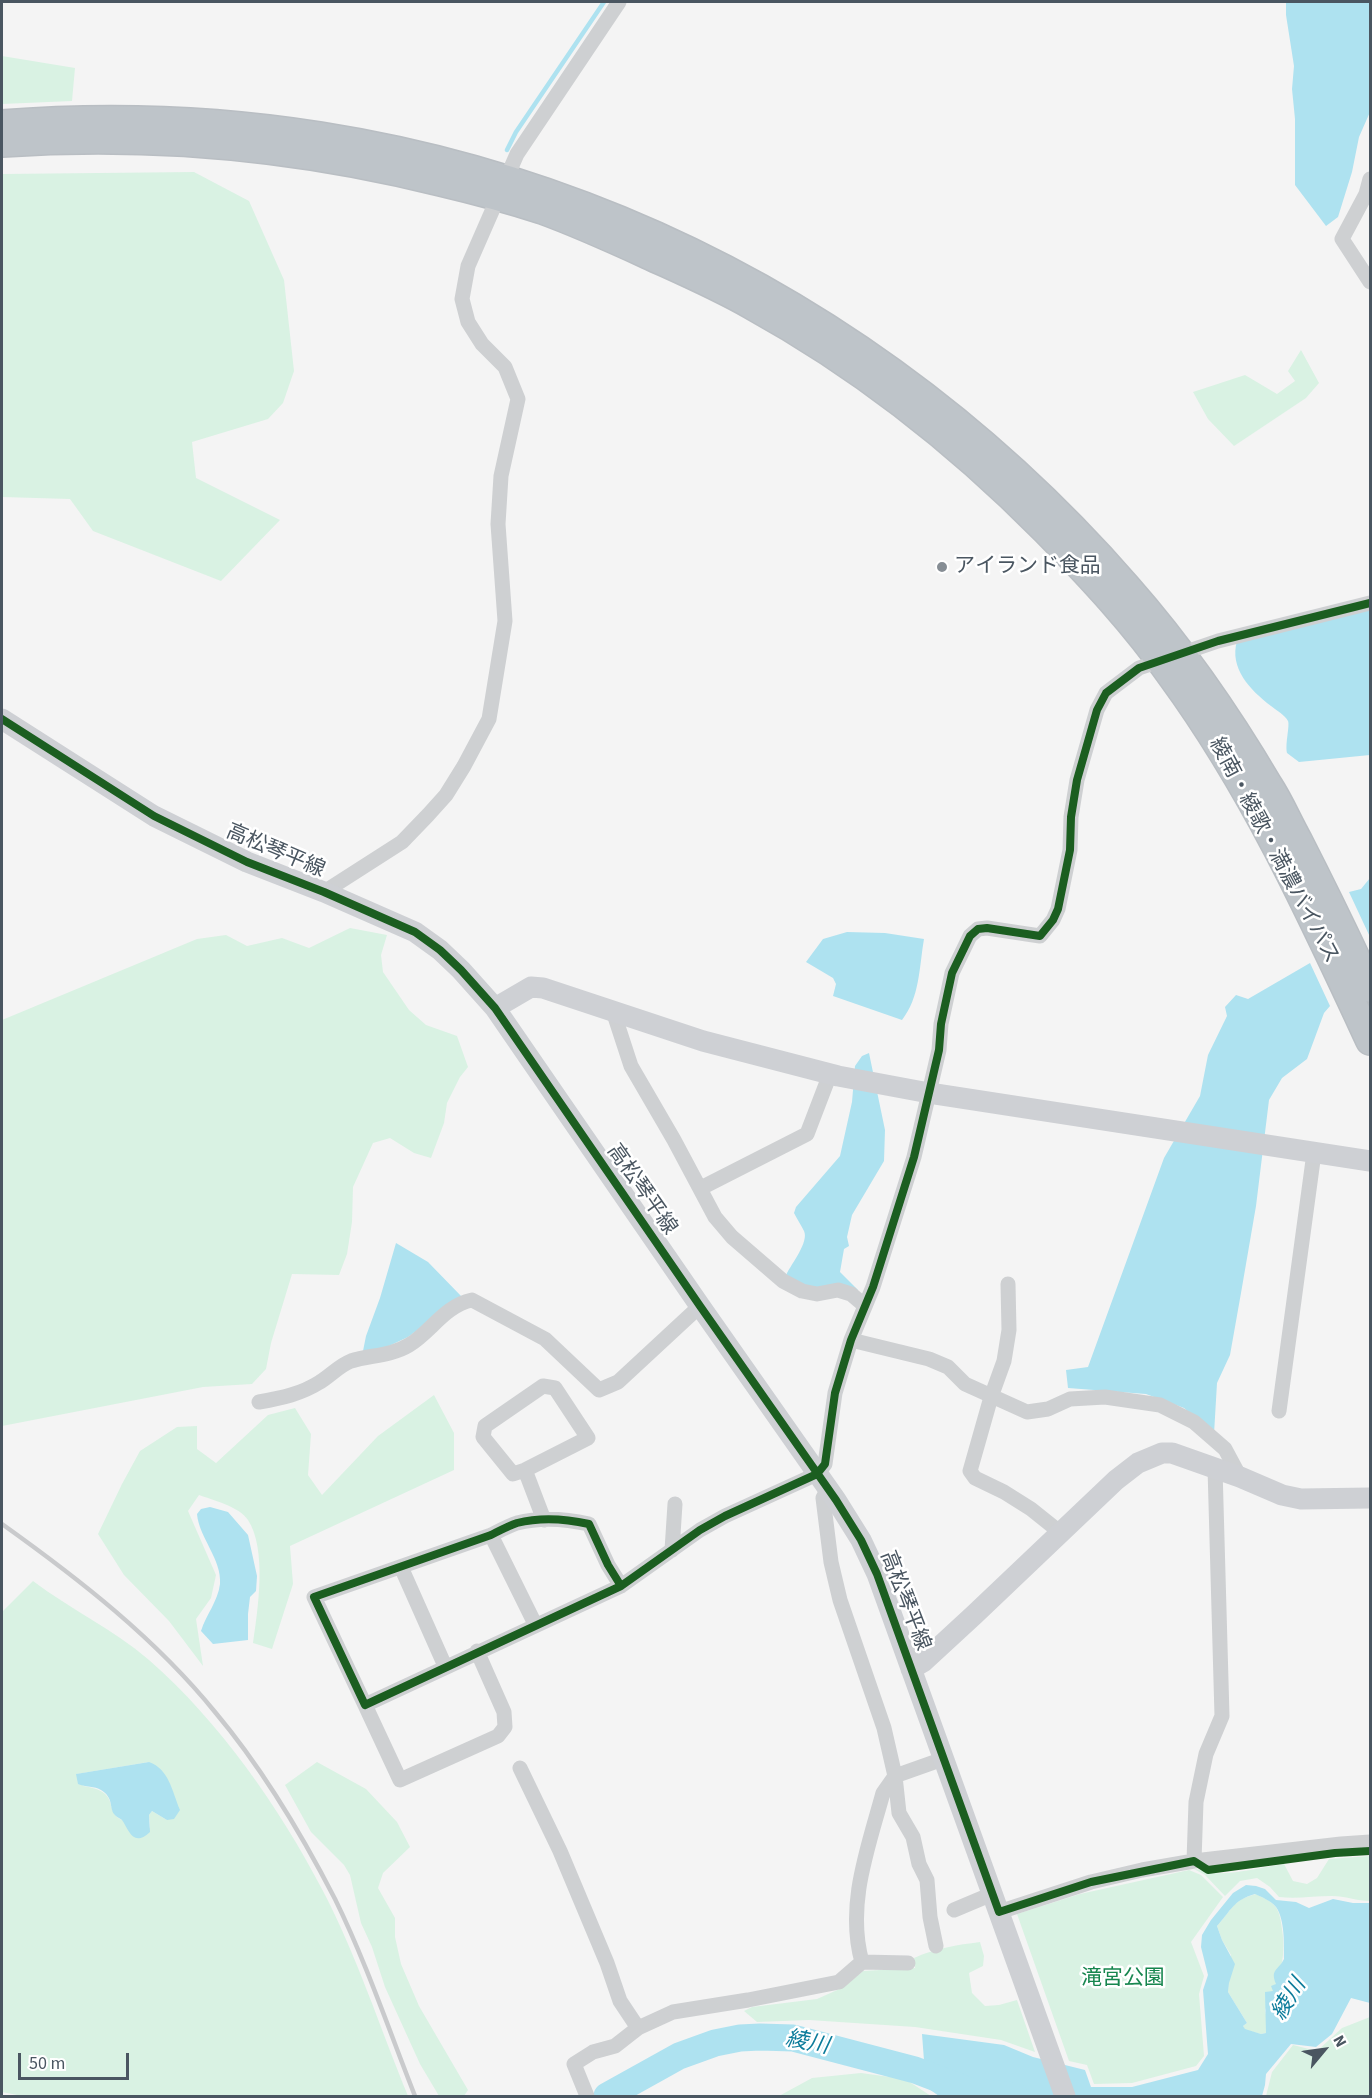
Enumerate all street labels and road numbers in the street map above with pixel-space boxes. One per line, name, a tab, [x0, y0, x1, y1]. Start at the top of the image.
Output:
street label: 綾南・綾歌・満濃バイパス	[1203, 734, 1343, 968]
street label: 高松琴平線	[222, 820, 328, 884]
street label: 高松琴平線	[601, 1140, 681, 1240]
street label: 高松琴平線	[873, 1547, 935, 1655]

